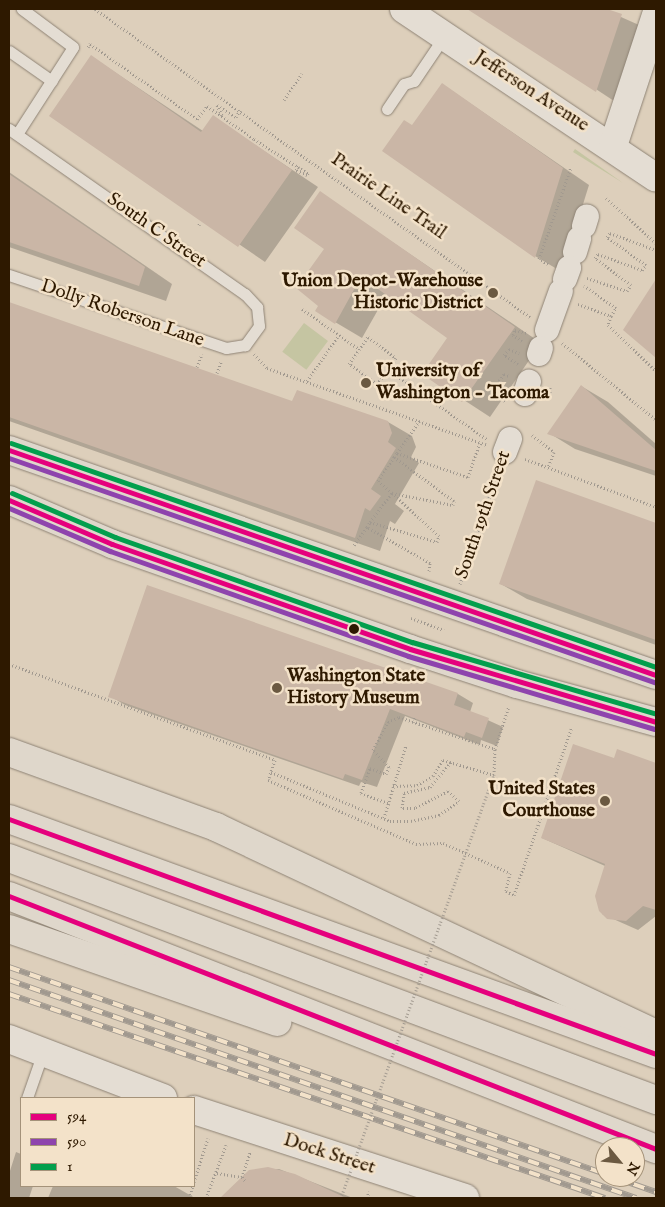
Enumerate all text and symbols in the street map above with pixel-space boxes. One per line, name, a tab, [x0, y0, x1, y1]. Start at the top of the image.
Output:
street label: Jefferson Avenue	[469, 46, 593, 138]
street label: Prairie Line Trail	[326, 149, 450, 245]
street label: South C Street	[102, 189, 210, 273]
place label: Union Depot-Warehouse Historic District	[282, 271, 483, 315]
street label: Dolly Roberson Lane	[37, 275, 207, 353]
marker: Union Depot-Warehouse Historic District	[487, 287, 499, 299]
place label: University of Washington - Tacoma	[376, 361, 549, 405]
marker: University of Washington - Tacoma	[360, 377, 372, 389]
street label: South 19th Street	[451, 448, 517, 582]
unlabelled marker	[349, 624, 359, 634]
place label: Washington State History Museum	[287, 666, 425, 710]
marker: Washington State History Museum	[271, 682, 283, 694]
place label: United States Courthouse	[488, 779, 595, 823]
marker: United States Courthouse	[599, 795, 611, 807]
legend	[20, 1097, 195, 1187]
text: 594	[67, 1107, 86, 1126]
street label: Dock Street	[280, 1129, 378, 1181]
text: 590	[67, 1132, 86, 1151]
north arrow	[595, 1137, 645, 1187]
text: 1	[67, 1157, 73, 1176]
text: N	[622, 1159, 643, 1178]

